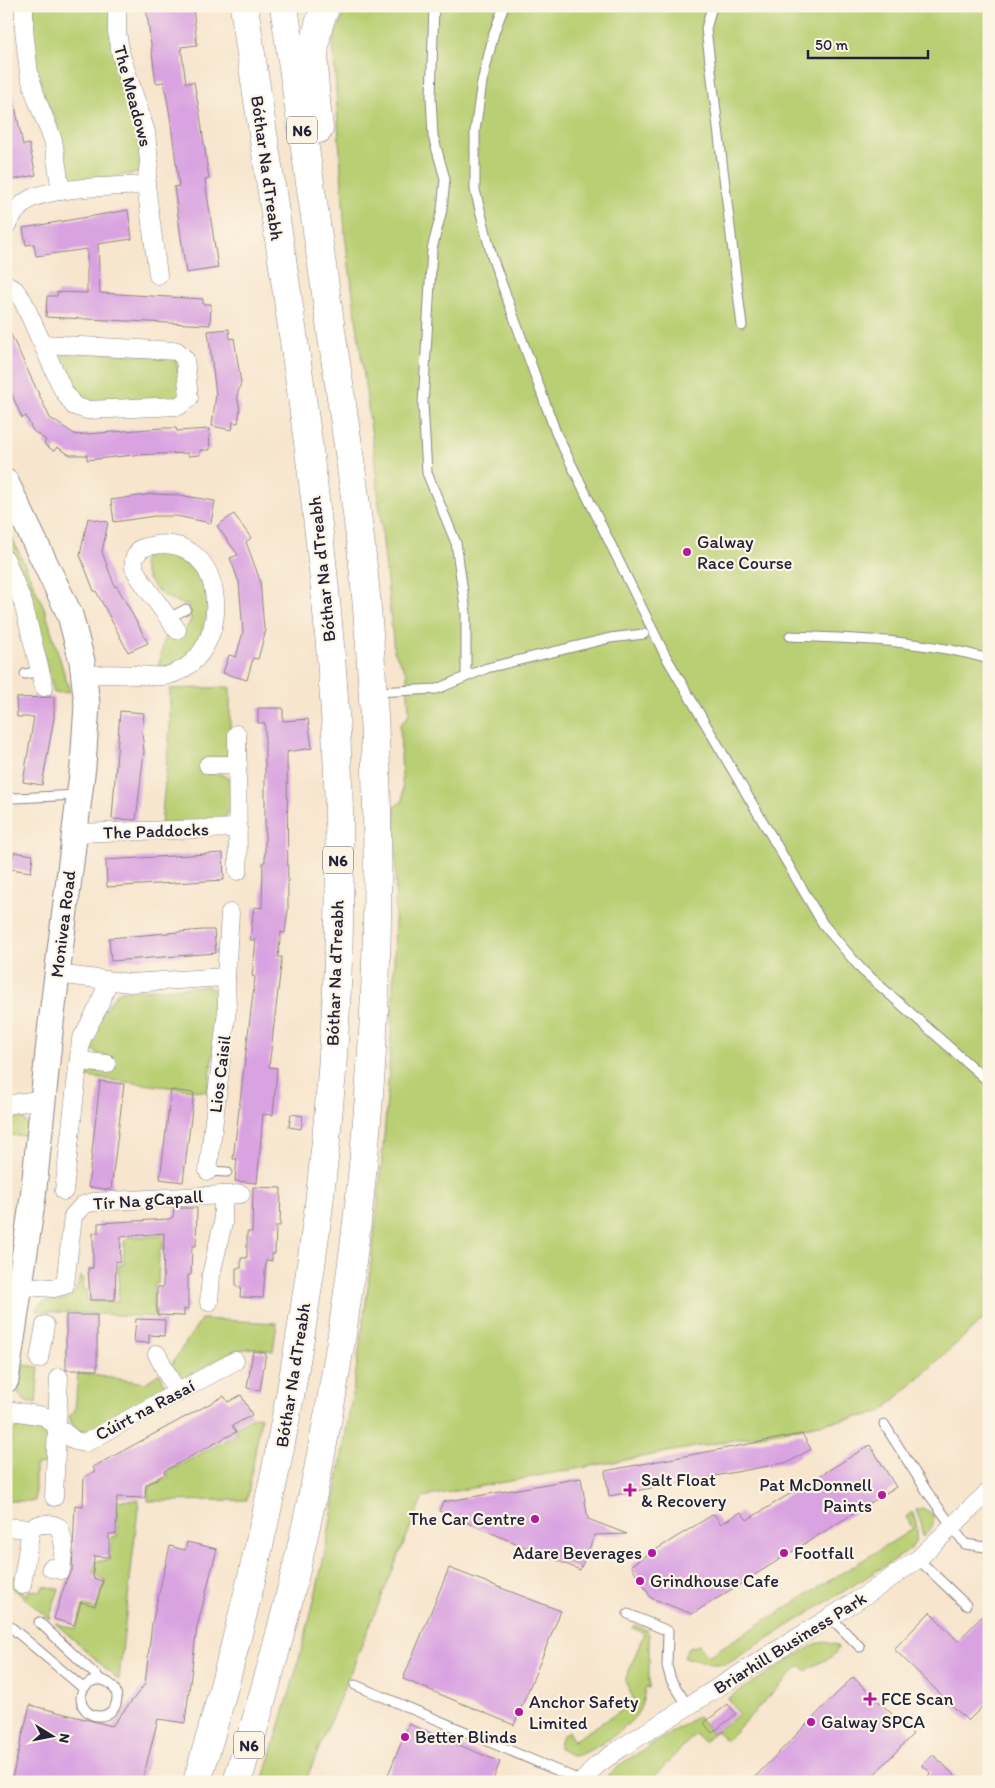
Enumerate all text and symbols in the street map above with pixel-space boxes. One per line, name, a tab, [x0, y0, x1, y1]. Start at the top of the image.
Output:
scale bar	[808, 28, 928, 60]
text: 50 m	[815, 36, 848, 54]
street label: The Meadows	[109, 43, 157, 149]
street label: Bóthar Na dTreabh	[246, 94, 288, 242]
road number: N6	[287, 116, 317, 144]
street label: Bóthar Na dTreabh	[303, 495, 341, 643]
place label: Galway Race Course	[697, 531, 792, 574]
marker: Galway Race Course	[681, 546, 693, 558]
street label: The Paddocks	[103, 818, 209, 844]
road number: N6	[323, 846, 353, 874]
street label: Monivea Road	[46, 869, 80, 979]
street label: Bóthar Na dTreabh	[321, 899, 349, 1047]
street label: Lios Caisil	[204, 1034, 236, 1114]
street label: Tír Na gCapall	[92, 1185, 204, 1215]
street label: Bóthar Na dTreabh	[271, 1301, 315, 1449]
street label: Cúirt na Rasaí	[92, 1374, 199, 1445]
place label: Salt Float & Recovery	[641, 1469, 727, 1512]
place label: Pat McDonnell Paints	[759, 1474, 872, 1517]
marker: Salt Float & Recovery	[623, 1483, 637, 1497]
marker: Pat McDonnell Paints	[876, 1489, 888, 1501]
place label: The Car Centre	[409, 1508, 525, 1530]
marker: The Car Centre	[529, 1513, 541, 1525]
place label: Adare Beverages	[513, 1542, 642, 1564]
place label: Footfall	[794, 1542, 854, 1564]
marker: Adare Beverages	[646, 1547, 658, 1559]
marker: Footfall	[778, 1547, 790, 1559]
place label: Grindhouse Cafe	[650, 1570, 779, 1592]
marker: Grindhouse Cafe	[634, 1575, 646, 1587]
street label: Briarhill Business Park	[709, 1587, 871, 1699]
place label: FCE Scan	[881, 1688, 954, 1710]
place label: Anchor Safety Limited	[529, 1691, 639, 1734]
marker: FCE Scan	[863, 1692, 877, 1706]
marker: Anchor Safety Limited	[513, 1706, 525, 1718]
north arrow	[28, 1710, 78, 1760]
place label: Galway SPCA	[821, 1711, 926, 1733]
marker: Galway SPCA	[805, 1716, 817, 1728]
place label: Better Blinds	[415, 1726, 517, 1748]
marker: Better Blinds	[399, 1731, 411, 1743]
text: N	[55, 1732, 74, 1744]
road number: N6	[234, 1732, 264, 1758]

